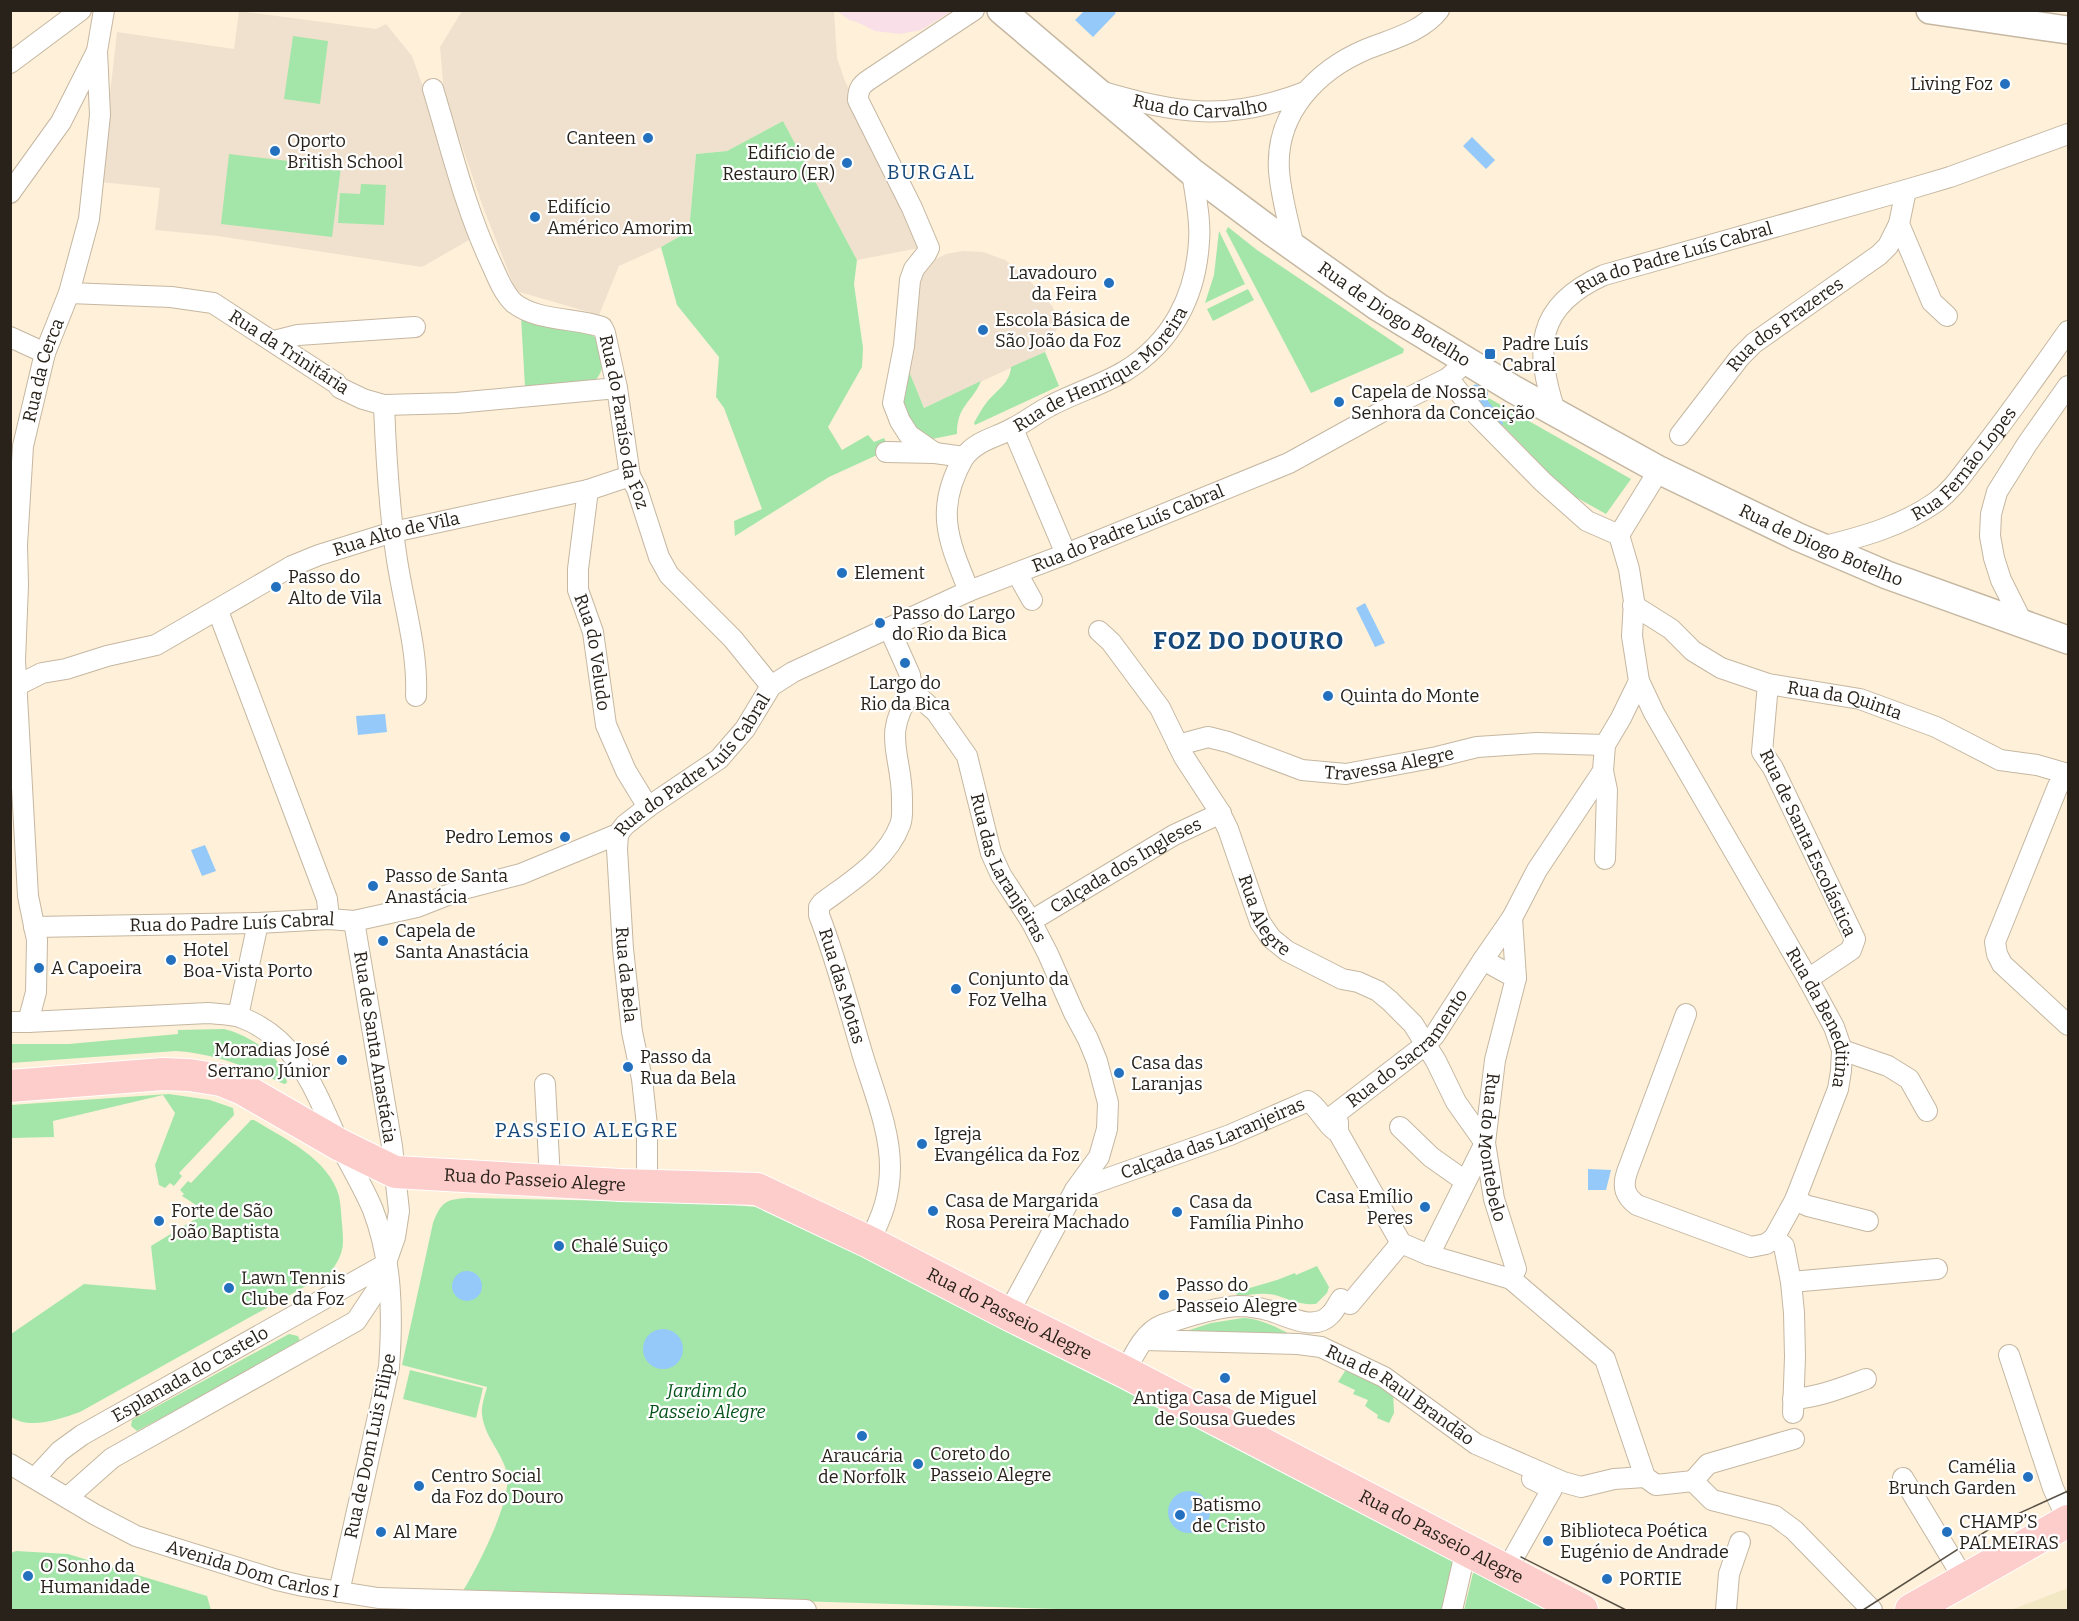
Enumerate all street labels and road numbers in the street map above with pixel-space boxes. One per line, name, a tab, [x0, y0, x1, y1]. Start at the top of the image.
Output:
street label: Rua do Carvalho	[1130, 90, 1270, 123]
street label: Rua do Padre Luís Cabral	[1571, 217, 1775, 299]
street label: Rua de Diogo Botelho	[1314, 257, 1475, 372]
street label: Rua dos Prazeres	[1722, 273, 1848, 376]
street label: Rua de Henrique Moreira	[1010, 303, 1192, 437]
street label: Rua da Trinitária	[225, 305, 353, 399]
street label: Rua da Cerca	[18, 315, 69, 424]
street label: Rua do Paraíso da Foz	[595, 333, 654, 512]
street label: Rua Fernão Lopes	[1908, 403, 2021, 526]
street label: Rua do Padre Luís Cabral	[1029, 480, 1227, 577]
street label: Rua de Diogo Botelho	[1735, 499, 1906, 591]
street label: Rua Alto de Vila	[330, 507, 462, 561]
street label: Rua do Veludo	[569, 591, 615, 712]
street label: Rua da Quinta	[1786, 676, 1905, 725]
street label: Rua do Padre Luís Cabral	[610, 689, 775, 840]
street label: Travessa Alegre	[1323, 742, 1456, 786]
street label: Rua de Santa Escolástica	[1755, 746, 1861, 940]
street label: Rua das Laranjeiras	[966, 791, 1051, 946]
street label: Calçada dos Ingleses	[1046, 813, 1205, 918]
street label: Rua Alegre	[1234, 872, 1295, 961]
street label: Rua do Padre Luís Cabral	[129, 908, 335, 936]
street label: Rua da Bela	[611, 926, 642, 1024]
street label: Rua das Motas	[814, 926, 870, 1046]
street label: Rua da Beneditina	[1781, 944, 1853, 1090]
street label: Rua de Santa Anastácia	[349, 949, 401, 1145]
street label: Rua do Sacramento	[1342, 985, 1472, 1112]
street label: Rua do Montebelo	[1473, 1072, 1511, 1224]
street label: Calçada das Laranjeiras	[1118, 1093, 1308, 1184]
street label: Rua do Passeio Alegre	[443, 1164, 626, 1196]
street label: Rua do Passeio Alegre	[923, 1263, 1096, 1365]
street label: Esplanada do Castelo	[108, 1321, 272, 1427]
street label: Rua de Raul Brandão	[1322, 1340, 1479, 1450]
street label: Rua de Dom Luis Filipe	[340, 1351, 400, 1541]
street label: Rua do Passeio Alegre	[1355, 1485, 1527, 1589]
street label: Avenida Dom Carlos I	[164, 1535, 341, 1603]

